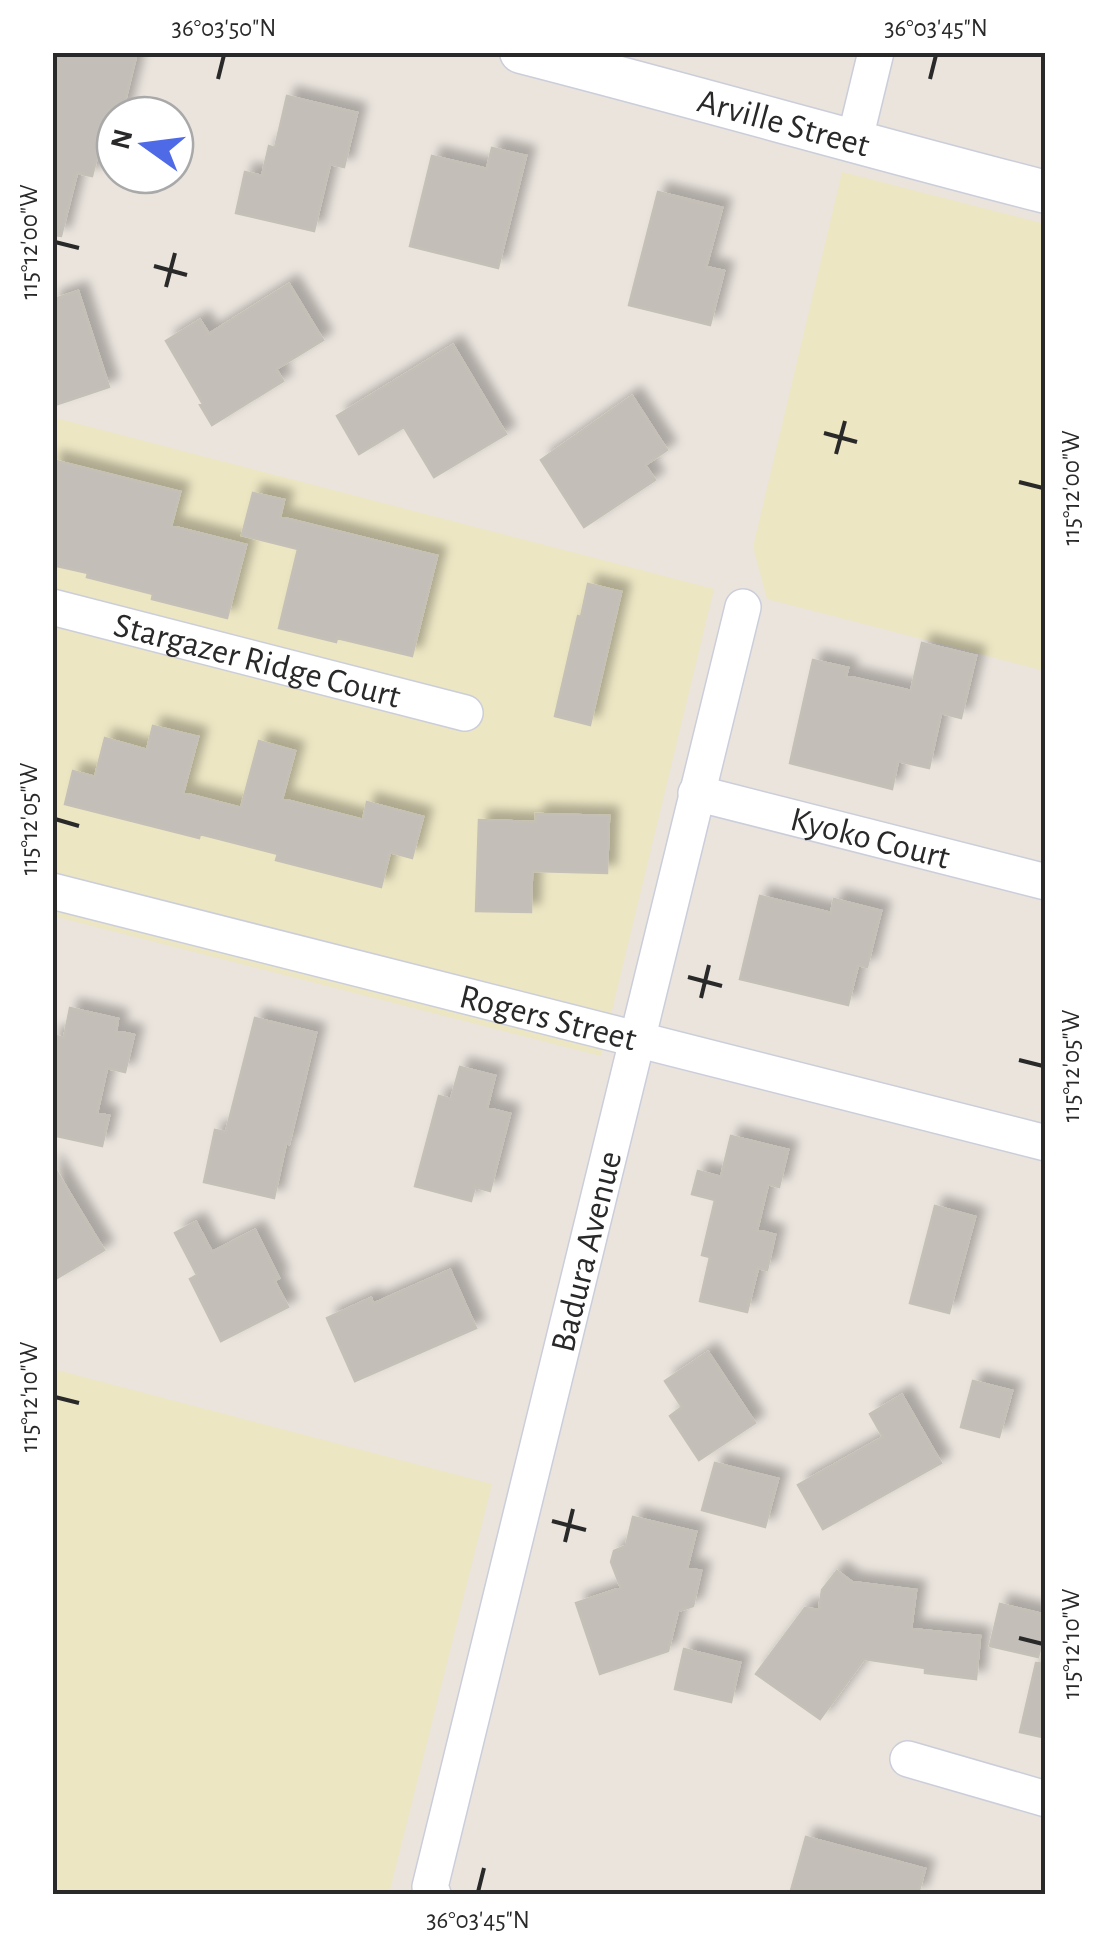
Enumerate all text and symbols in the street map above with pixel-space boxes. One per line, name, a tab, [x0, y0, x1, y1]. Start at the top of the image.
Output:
text: 36°03'50"N	[172, 16, 276, 41]
text: 36°03'45"N	[884, 16, 988, 41]
street label: Arville Street	[694, 84, 873, 164]
north arrow	[95, 95, 195, 195]
text: N	[107, 127, 139, 152]
text: 115°12'00"W	[17, 184, 42, 300]
text: 115°12'00"W	[1059, 430, 1084, 546]
street label: Stargazer Ridge Court	[110, 608, 404, 715]
text: 115°12'05"W	[17, 762, 42, 875]
street label: Kyoko Court	[787, 802, 953, 876]
street label: Rogers Street	[456, 979, 640, 1057]
text: 115°12'05"W	[1059, 1009, 1084, 1122]
street label: Badura Avenue	[545, 1148, 628, 1356]
text: 115°12'10"W	[17, 1341, 42, 1452]
text: 115°12'10"W	[1059, 1588, 1084, 1699]
text: 36°03'45"N	[426, 1908, 530, 1933]

